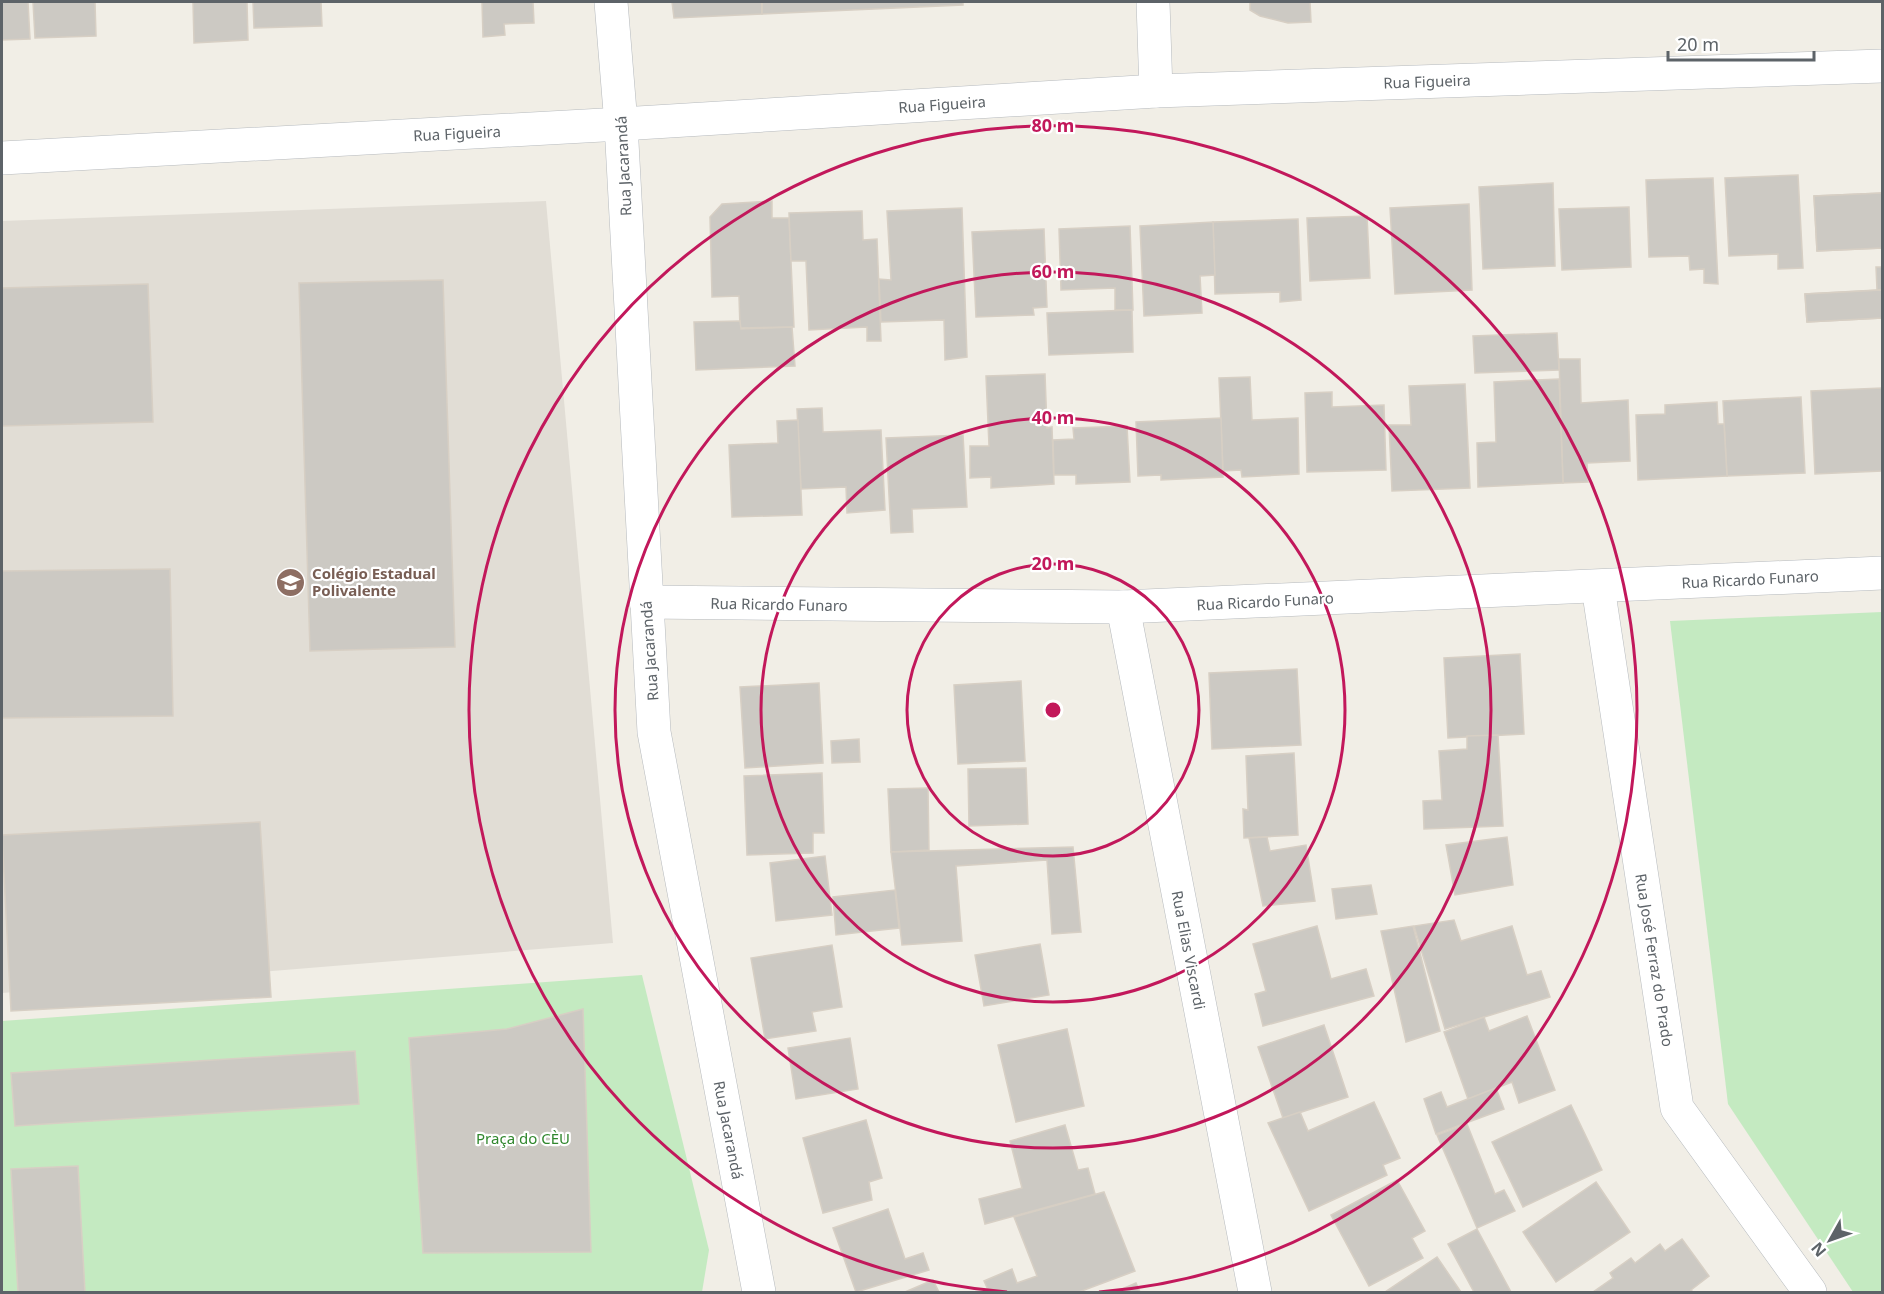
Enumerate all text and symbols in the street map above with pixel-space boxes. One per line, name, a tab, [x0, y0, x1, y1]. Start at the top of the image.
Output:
scale bar	[1668, 24, 1814, 62]
text: 20 m	[1677, 32, 1719, 56]
street label: Rua Figueira	[1383, 69, 1471, 93]
street label: Rua Figueira	[898, 91, 986, 117]
text: 80 m	[1032, 113, 1074, 137]
street label: Rua Jacarandá	[610, 115, 636, 217]
street label: Rua Figueira	[413, 121, 501, 145]
text: 60 m	[1032, 259, 1074, 283]
text: 40 m	[1032, 405, 1074, 429]
text: 20 m	[1032, 551, 1074, 575]
place label: Colégio Estadual Polivalente	[312, 563, 436, 600]
street label: Rua Ricardo Funaro	[1681, 565, 1819, 593]
school or university icon: Colégio Estadual Polivalente	[275, 566, 307, 598]
street label: Rua Ricardo Funaro	[1196, 587, 1334, 615]
street label: Rua Ricardo Funaro	[710, 593, 848, 615]
street label: Rua Jacarandá	[636, 600, 662, 702]
centre of rings	[1043, 700, 1063, 720]
street label: Rua José Ferraz do Prado	[1631, 872, 1679, 1048]
street label: Rua Elias Viscardi	[1168, 889, 1210, 1011]
street label: Rua Jacarandá	[710, 1079, 748, 1181]
park label: Praça do CÈU	[476, 1128, 570, 1148]
north arrow	[1800, 1210, 1860, 1270]
text: N	[1806, 1238, 1831, 1262]

